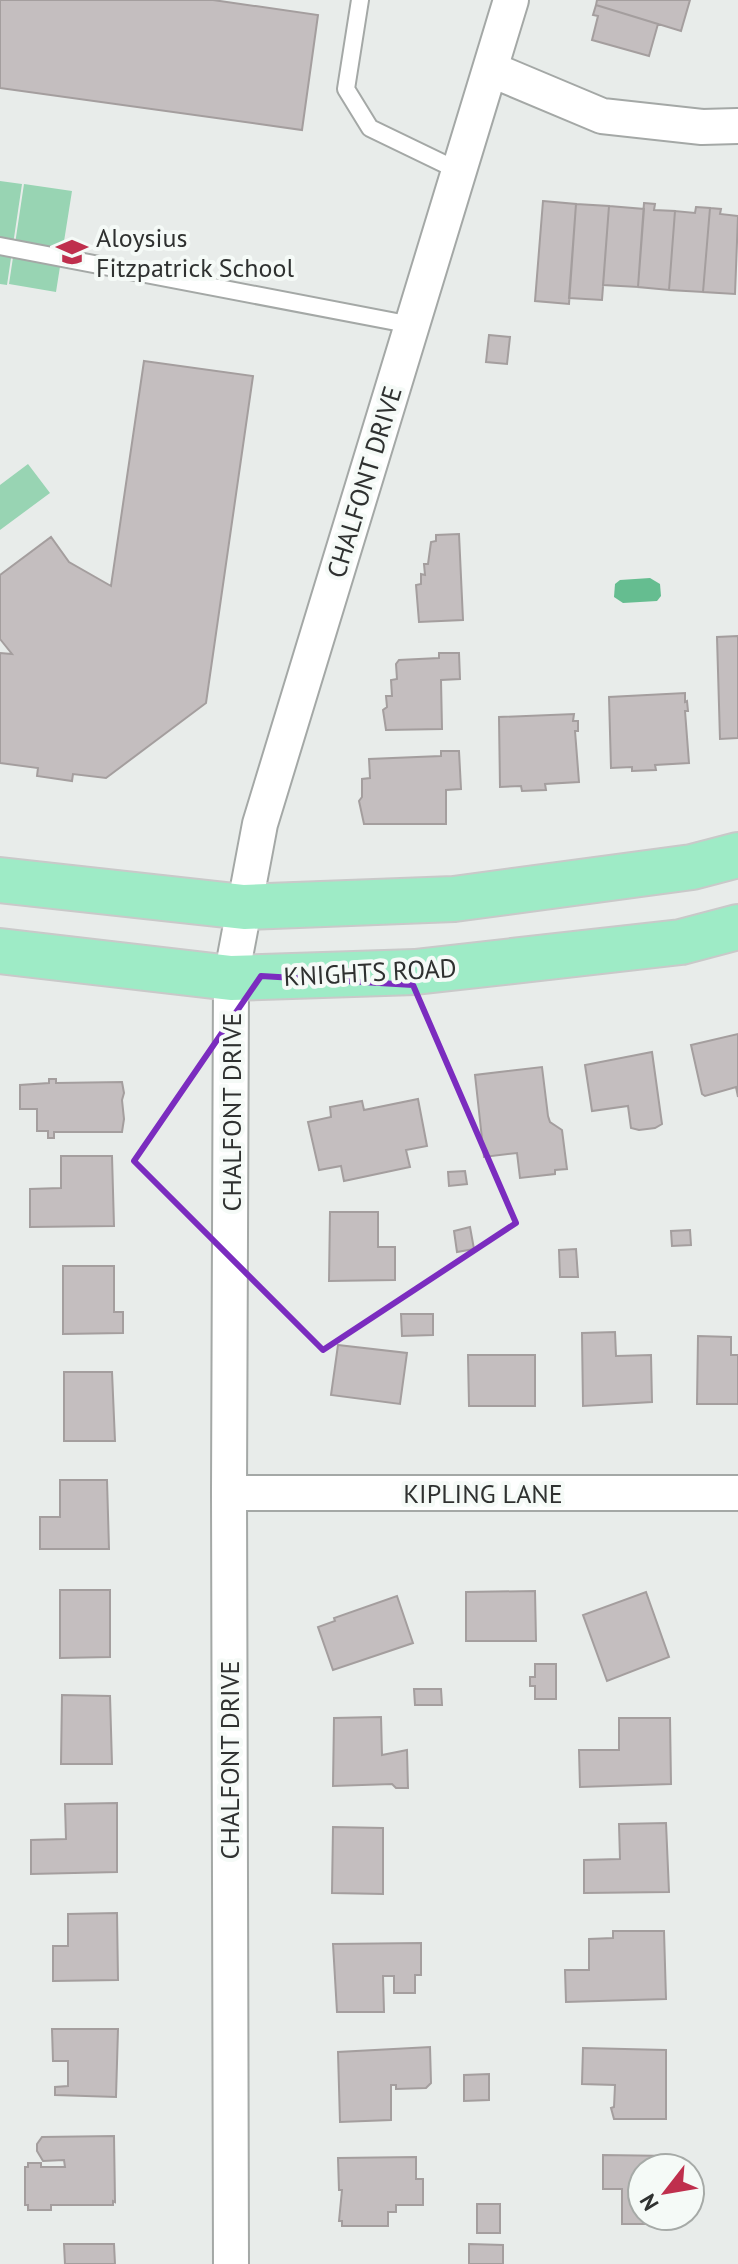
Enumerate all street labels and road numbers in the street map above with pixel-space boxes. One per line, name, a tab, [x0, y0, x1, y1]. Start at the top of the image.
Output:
street label: CHALFONT DRIVE	[319, 382, 409, 582]
street label: KNIGHTS ROAD	[283, 951, 457, 993]
street label: CHALFONT DRIVE	[215, 1013, 248, 1211]
street label: KIPLING LANE	[403, 1477, 563, 1510]
street label: CHALFONT DRIVE	[213, 1661, 246, 1859]

